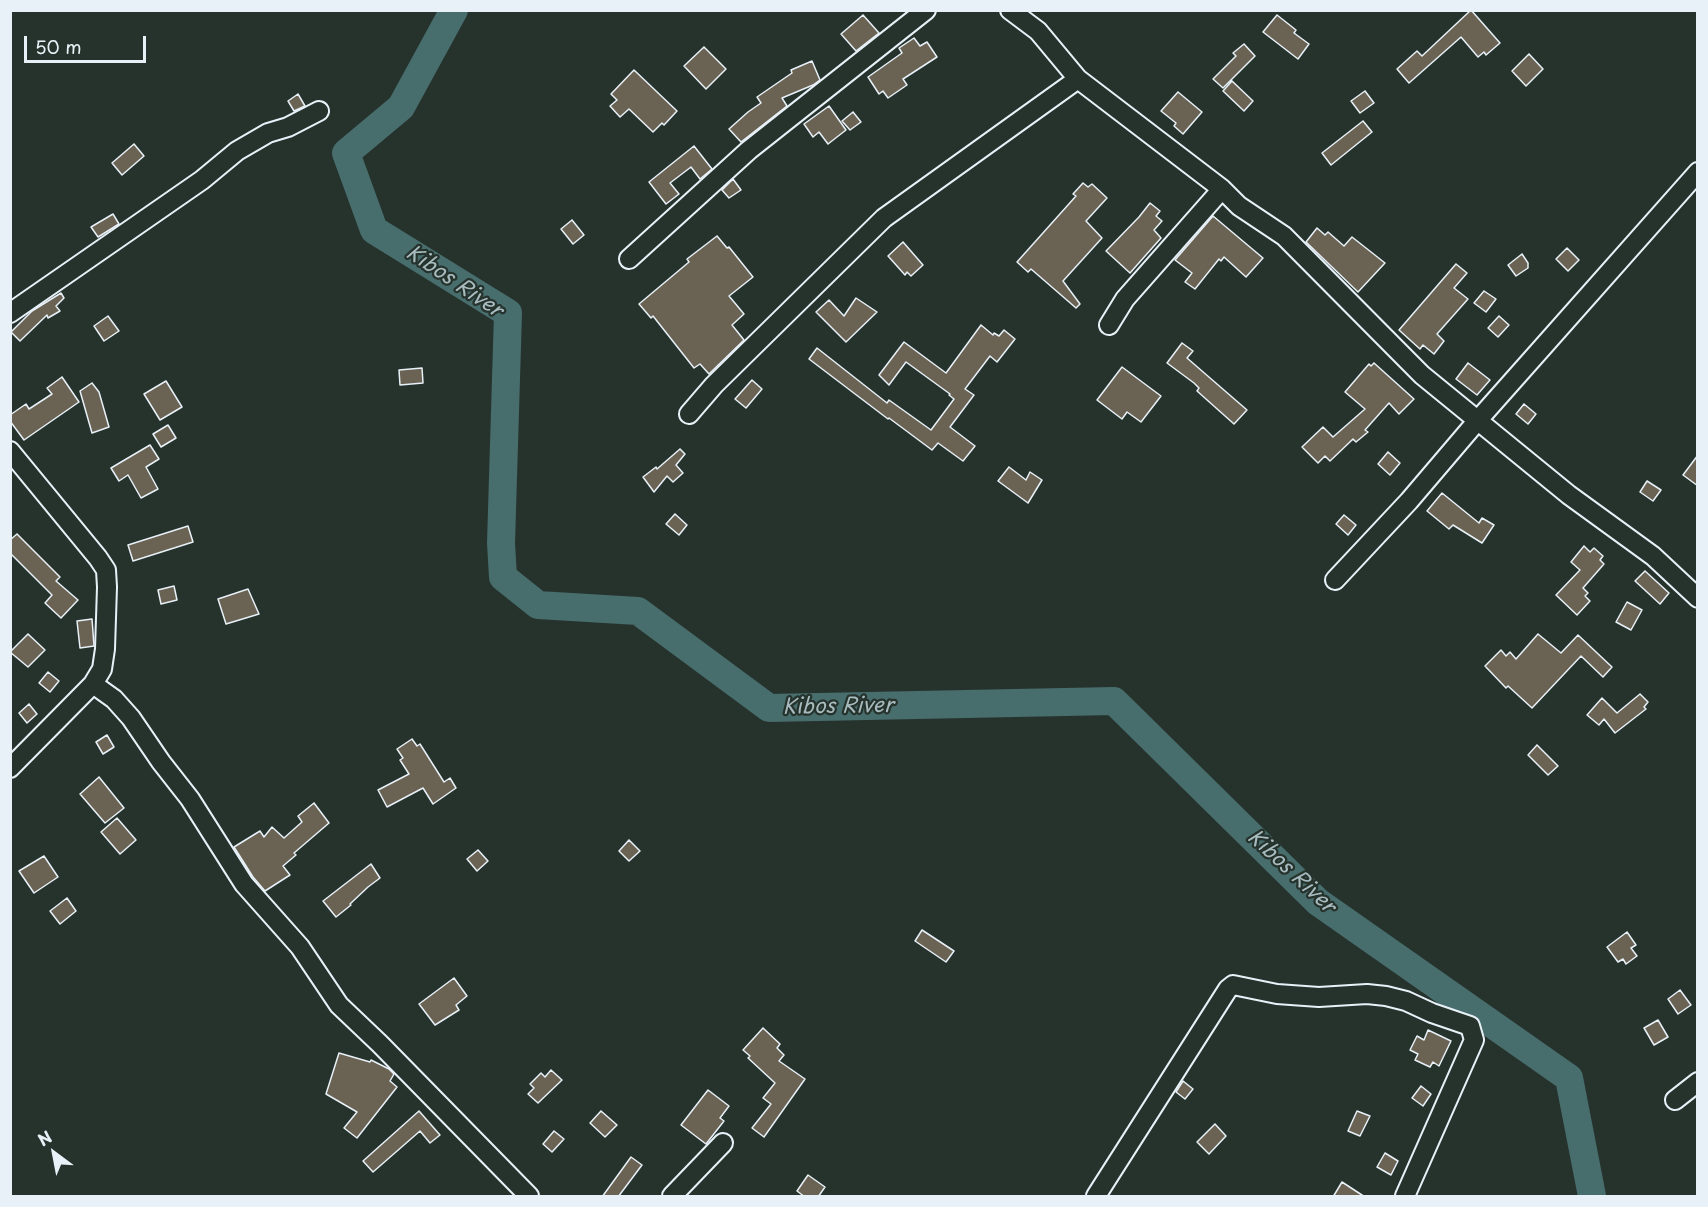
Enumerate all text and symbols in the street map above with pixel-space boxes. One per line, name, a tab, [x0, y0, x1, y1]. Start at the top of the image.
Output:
scale bar	[27, 24, 148, 62]
text: 50 m	[35, 33, 82, 60]
water label: Kibos River	[401, 241, 507, 323]
water label: Kibos River	[782, 693, 894, 721]
water label: Kibos River	[1242, 825, 1340, 919]
north arrow	[24, 1123, 84, 1183]
text: N	[33, 1124, 56, 1151]

